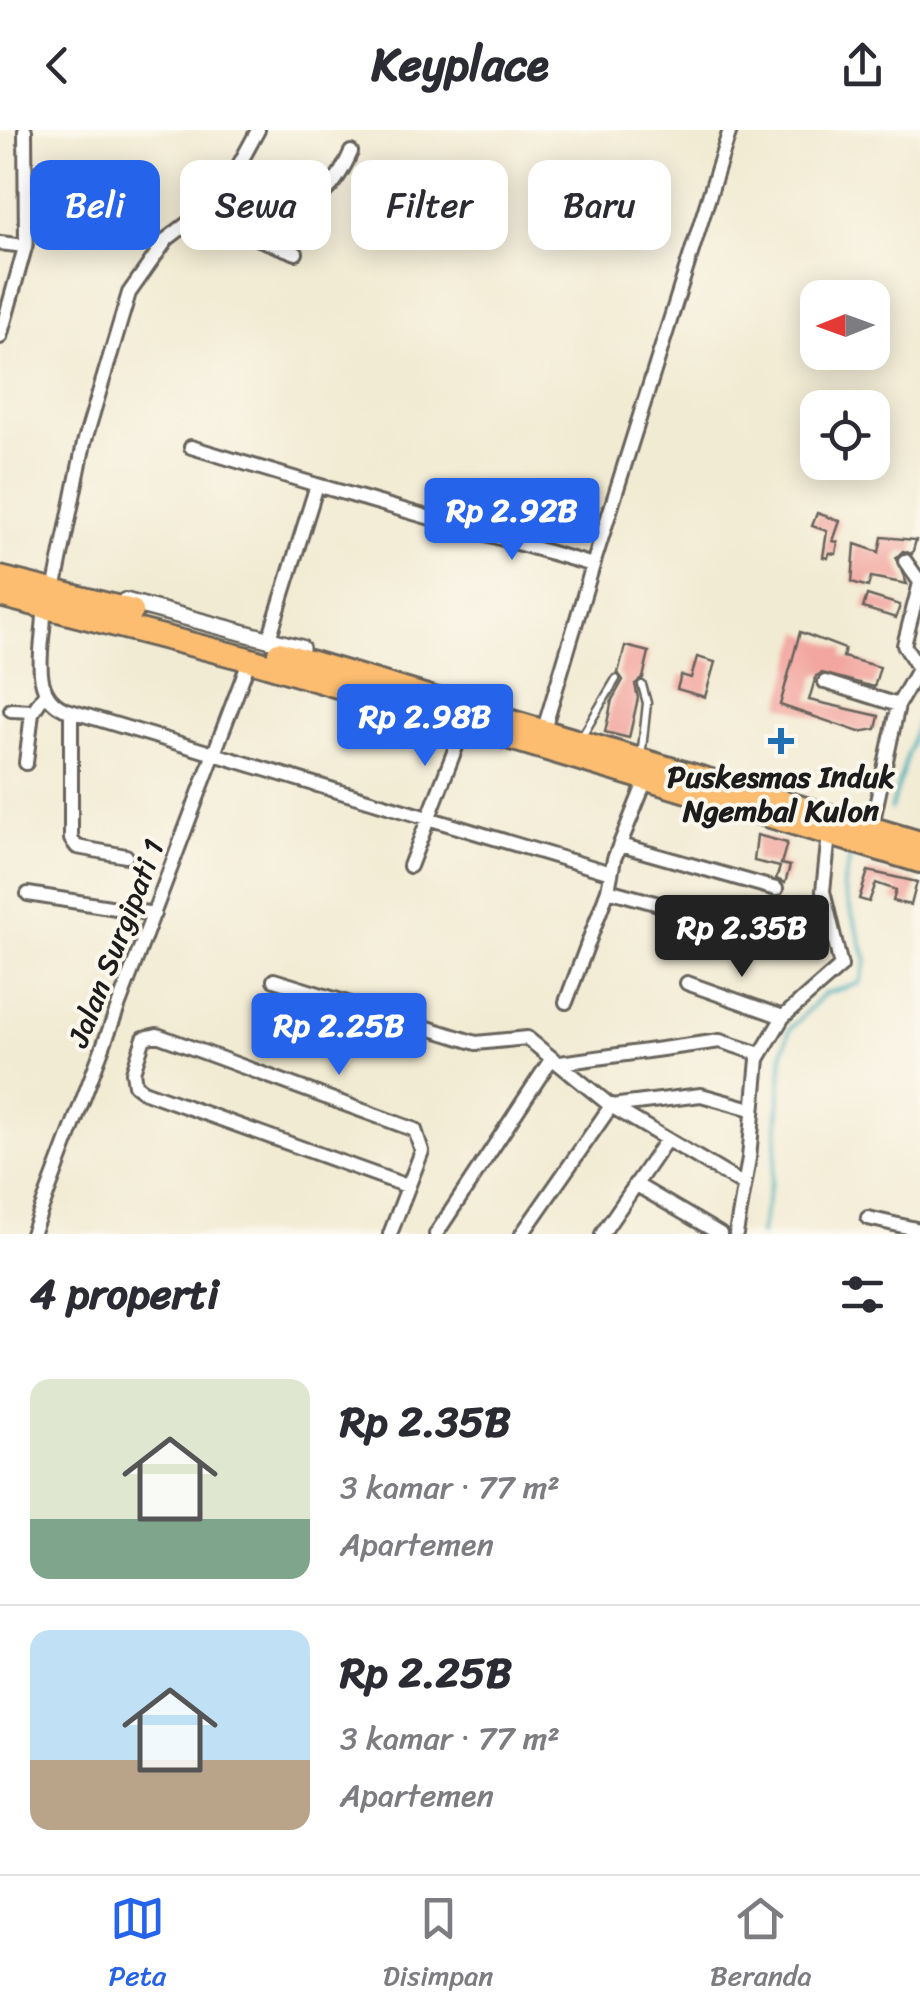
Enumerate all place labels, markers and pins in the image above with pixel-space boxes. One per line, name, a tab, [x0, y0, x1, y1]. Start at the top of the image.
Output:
pin: Rp 2.92B	[409, 478, 615, 563]
pin: Rp 2.98B	[322, 684, 528, 769]
marker: Puskesmas Induk Ngembal Kulon	[768, 728, 794, 754]
place label: Puskesmas Induk Ngembal Kulon	[667, 750, 896, 838]
pin: Rp 2.35B	[639, 895, 845, 980]
pin: Rp 2.25B	[236, 993, 442, 1078]

